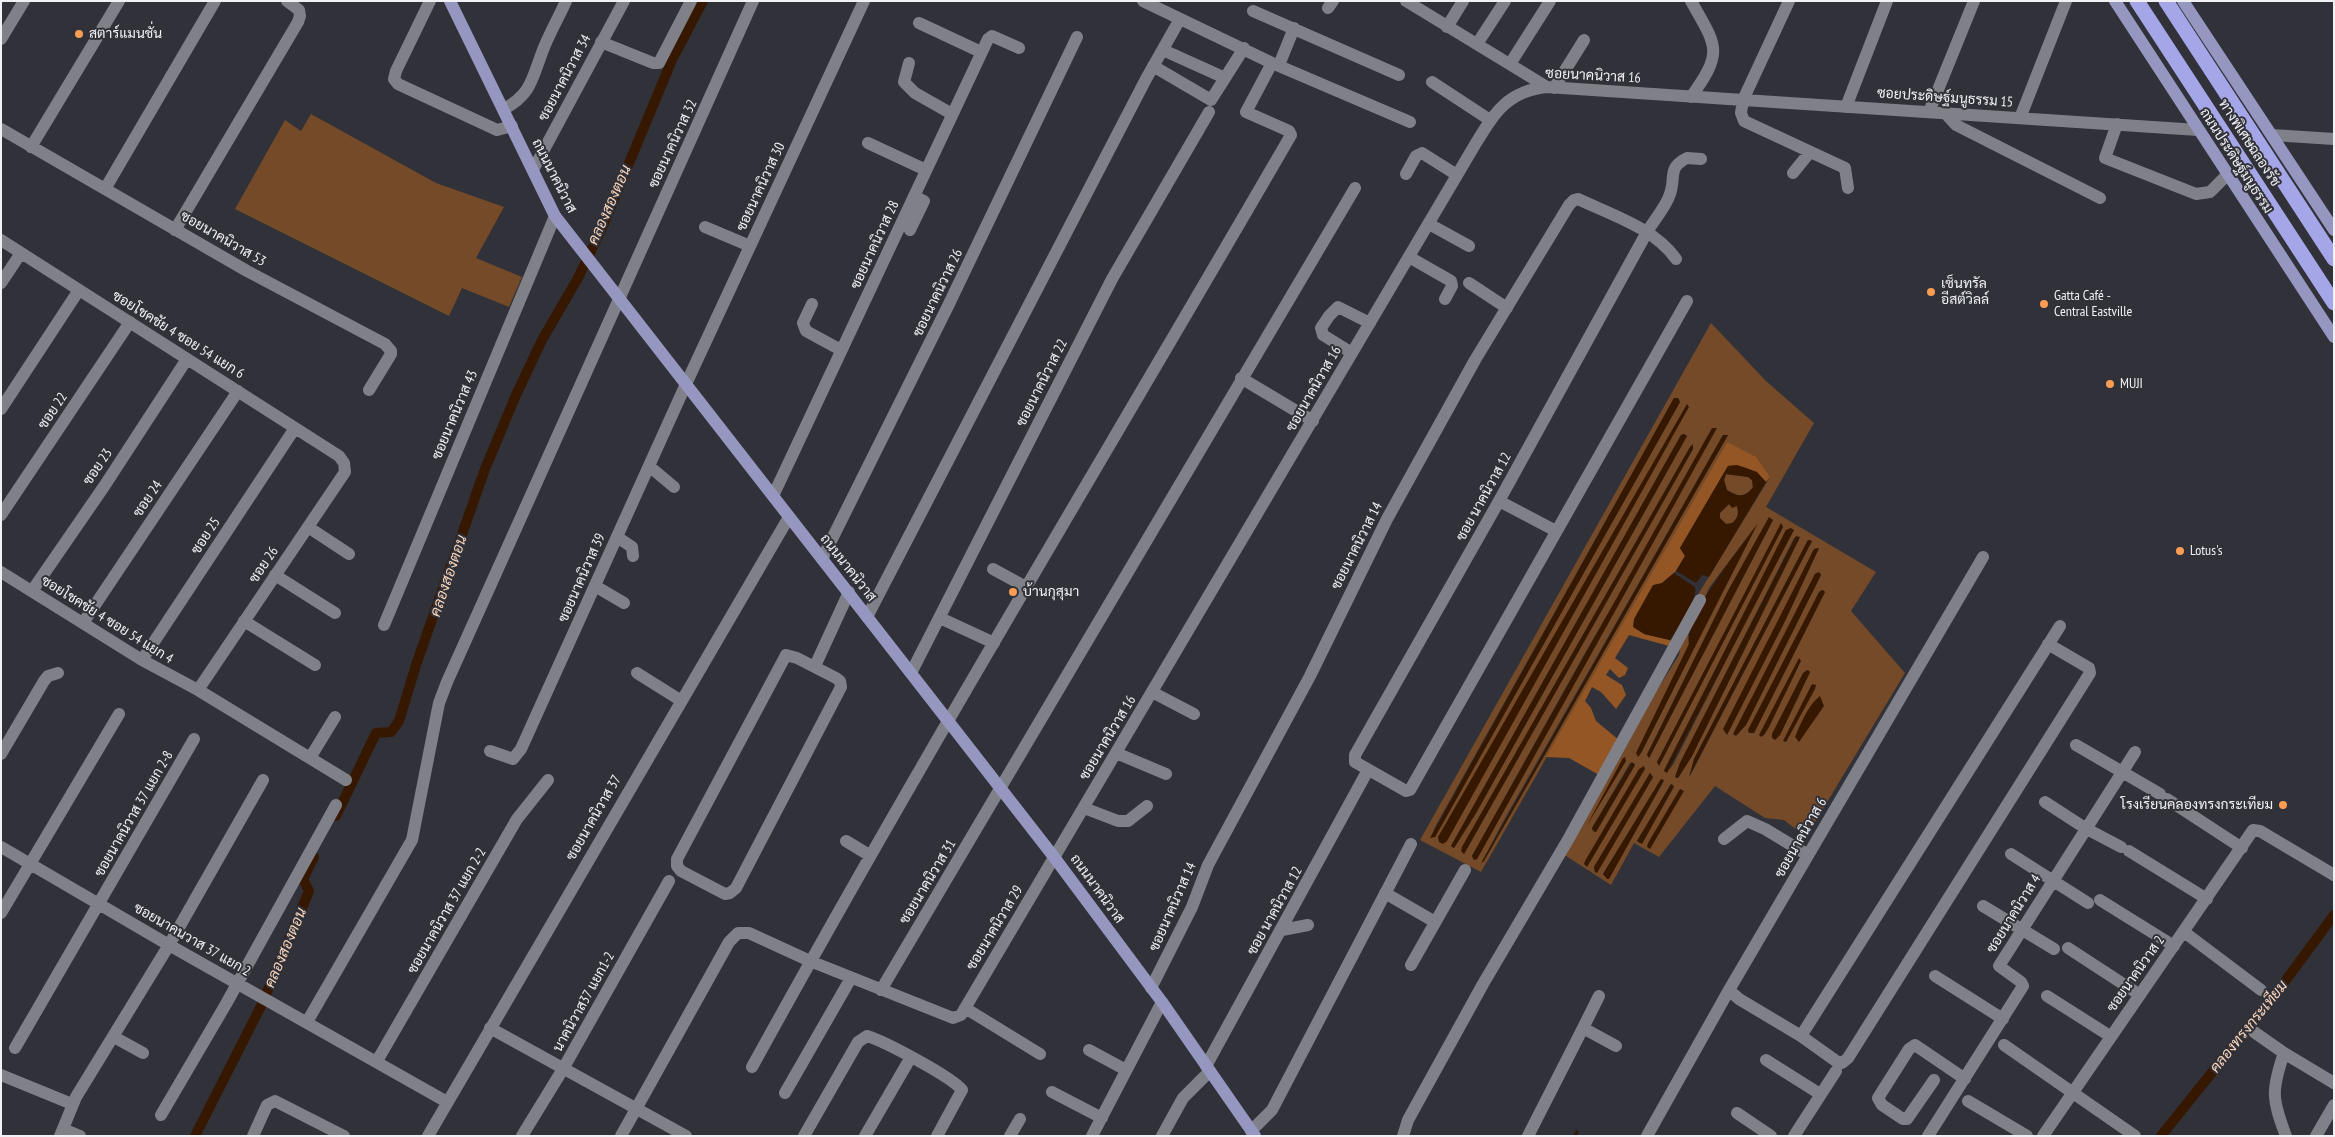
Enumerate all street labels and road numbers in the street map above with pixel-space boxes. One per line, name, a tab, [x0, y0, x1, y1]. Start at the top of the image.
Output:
street label: ซอยนาคนิวาส 34	[535, 32, 595, 124]
street label: ซอยนาคนิวาส 16	[1545, 65, 1641, 87]
street label: ซอยประดิษฐ์มนูธรรม 15	[1876, 85, 2014, 111]
street label: ทางพิเศษฉลองรัช	[2215, 96, 2283, 190]
street label: ซอยนาคนิวาส 32	[645, 97, 701, 191]
street label: ถนนประดิษฐ์มนูธรรม	[2196, 105, 2276, 217]
street label: ถนนนาคนิวาส	[528, 136, 580, 216]
street label: ซอยนาคนิวาส 30	[733, 140, 789, 234]
street label: ซอยนาคนิวาส 28	[847, 198, 903, 292]
street label: ซอยนาคนิวาส 53	[177, 208, 269, 270]
street label: ซอยนาคนิวาส 26	[910, 246, 966, 340]
street label: ซอยโชคชัย 4 ซอย 54 แยก 6	[109, 287, 247, 383]
street label: ซอยนาคนิวาส 22	[1013, 337, 1071, 429]
street label: ซอยนาคนิวาส 16	[1283, 343, 1345, 435]
street label: ซอยนาคนิวาส 43	[429, 368, 481, 462]
street label: ซอย 22	[35, 390, 71, 432]
street label: ซอย 23	[80, 446, 116, 488]
street label: ซอย นาคนิวาส 12	[1453, 450, 1515, 544]
street label: ซอย 24	[130, 478, 166, 520]
street label: ซอยนาคนิวาส 14	[1328, 500, 1386, 592]
street label: ซอย 25	[188, 514, 224, 558]
street label: ซอยนาคนิวาส 39	[555, 531, 609, 625]
street label: ถนนนาคนิวาส	[816, 531, 880, 605]
street label: ซอย 26	[246, 544, 282, 586]
street label: ซอยโชคชัย 4 ซอย 54 แยก 4	[38, 572, 176, 668]
street label: ซอยนาคนิวาส 16	[1076, 693, 1140, 783]
street label: ซอยนาคนิวาส 37 แยก 2-8	[91, 748, 177, 880]
street label: ซอยนาคนิวาส 37	[563, 772, 625, 864]
street label: ซอยนาคนิวาส 6	[1771, 795, 1831, 881]
street label: ซอยนาคนิวาส 31	[896, 837, 960, 927]
street label: ซอยนาคนิวาส 37 แยก 2-2	[404, 845, 490, 977]
street label: ถนนนาคนิวาส	[1066, 851, 1128, 927]
street label: ซอยนาคนิวาส 14	[1146, 860, 1200, 954]
street label: ซอย นาคนิวาส 12	[1244, 864, 1306, 958]
street label: ซอยนาคนิวาส 4	[1983, 872, 2045, 956]
street label: ซอยนาคนิวาส 29	[963, 883, 1027, 973]
street label: ซอยนาคนวาส 37 แยก 2	[131, 900, 253, 980]
street label: ซอยนาคนิวาส 2	[2104, 933, 2168, 1015]
street label: นาคนิวาส37 แยก1-2	[550, 949, 618, 1055]

